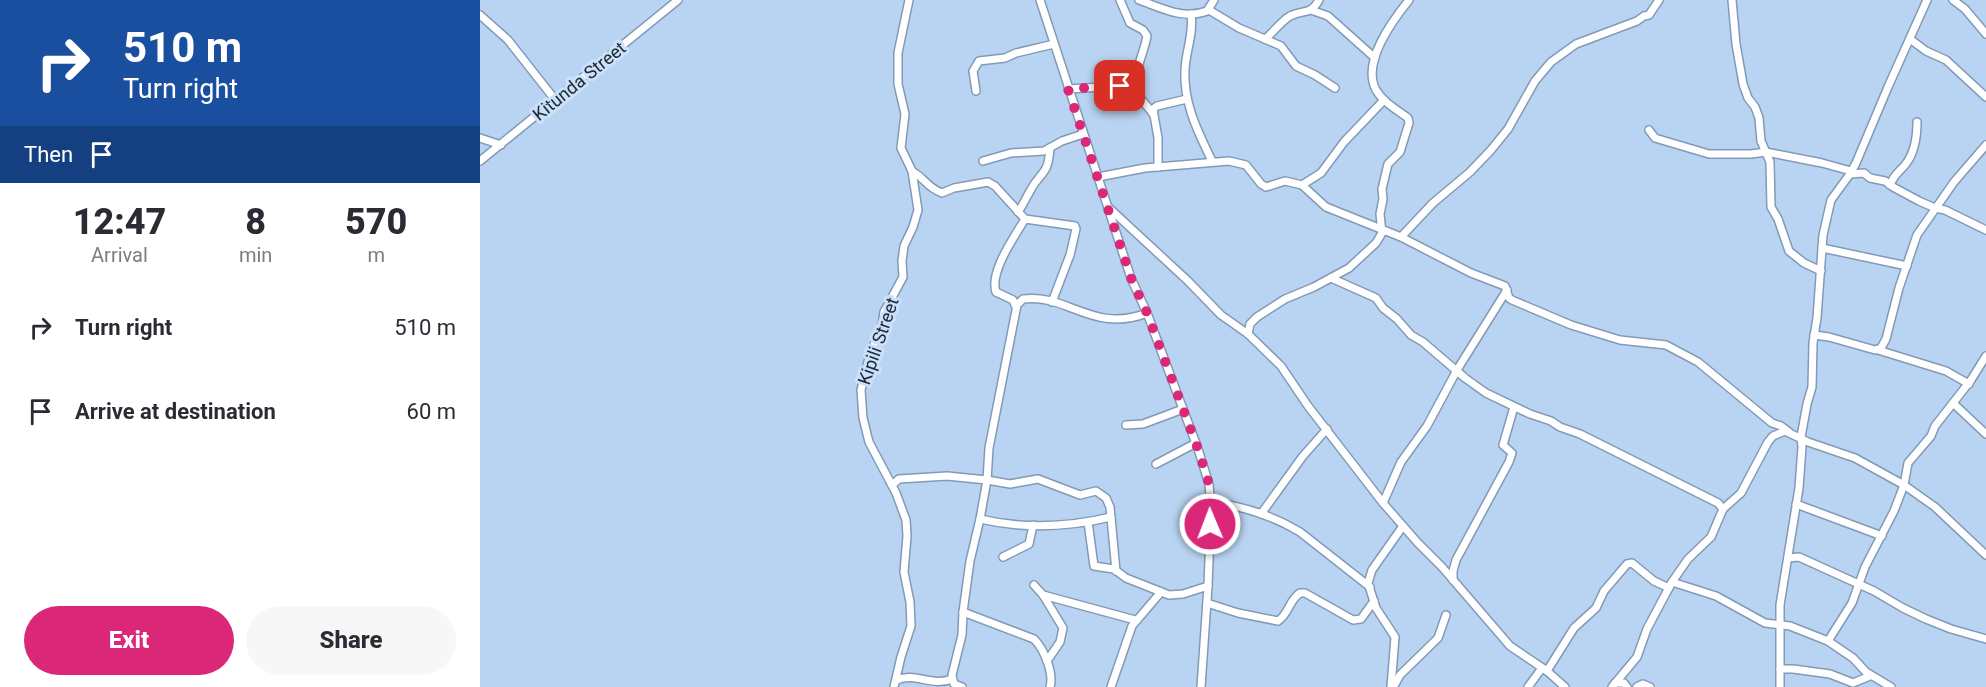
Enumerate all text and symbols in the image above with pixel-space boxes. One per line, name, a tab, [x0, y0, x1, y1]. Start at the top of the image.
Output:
text: 510 m	[123, 23, 242, 72]
icon: right	[24, 24, 102, 102]
street label: Kitunda Street	[528, 37, 630, 125]
pin	[1094, 60, 1145, 111]
icon: arrive	[1103, 69, 1136, 102]
text: Turn right	[123, 73, 238, 105]
icon: arrive	[85, 138, 118, 171]
text: Then	[24, 142, 73, 167]
text: 12:47	[73, 201, 166, 243]
text: 8	[245, 201, 266, 243]
text: 570	[345, 201, 407, 243]
text: Arrival	[91, 243, 148, 267]
text: min	[239, 243, 272, 267]
text: m	[367, 243, 385, 267]
street label: Kipili Street	[853, 295, 903, 387]
icon: right	[24, 311, 57, 344]
text: Turn right	[75, 315, 172, 340]
text: 510 m	[394, 315, 456, 340]
icon: arrive	[24, 395, 57, 428]
text: Arrive at destination	[75, 399, 276, 424]
text: 60 m	[407, 399, 456, 424]
position arrow	[1178, 492, 1242, 556]
button: Exit	[24, 606, 234, 675]
button: Share	[246, 606, 456, 675]

